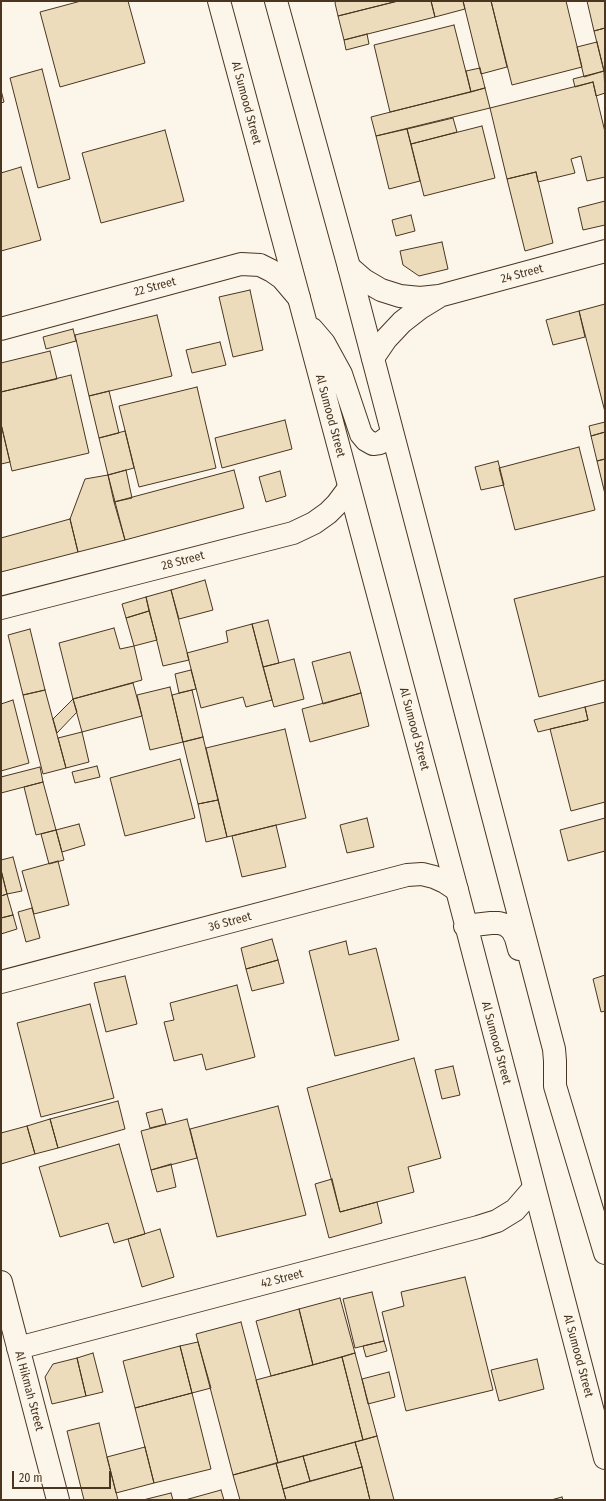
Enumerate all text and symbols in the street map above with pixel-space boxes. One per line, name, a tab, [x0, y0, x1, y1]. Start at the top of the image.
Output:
street label: Al Sumood Street	[228, 60, 264, 146]
street label: 24 Street	[499, 261, 545, 287]
street label: 22 Street	[132, 274, 178, 300]
street label: Al Sumood Street	[312, 373, 348, 459]
street label: 28 Street	[160, 548, 206, 574]
street label: Al Sumood Street	[396, 686, 432, 772]
street label: 36 Street	[207, 909, 253, 935]
street label: Al Sumood Street	[478, 1000, 514, 1086]
street label: 42 Street	[259, 1266, 305, 1292]
street label: Al Sumood Street	[560, 1313, 596, 1399]
street label: Al Hikmah Street	[11, 1350, 47, 1432]
scale bar	[14, 1463, 113, 1489]
text: 20 m	[19, 1471, 43, 1485]

